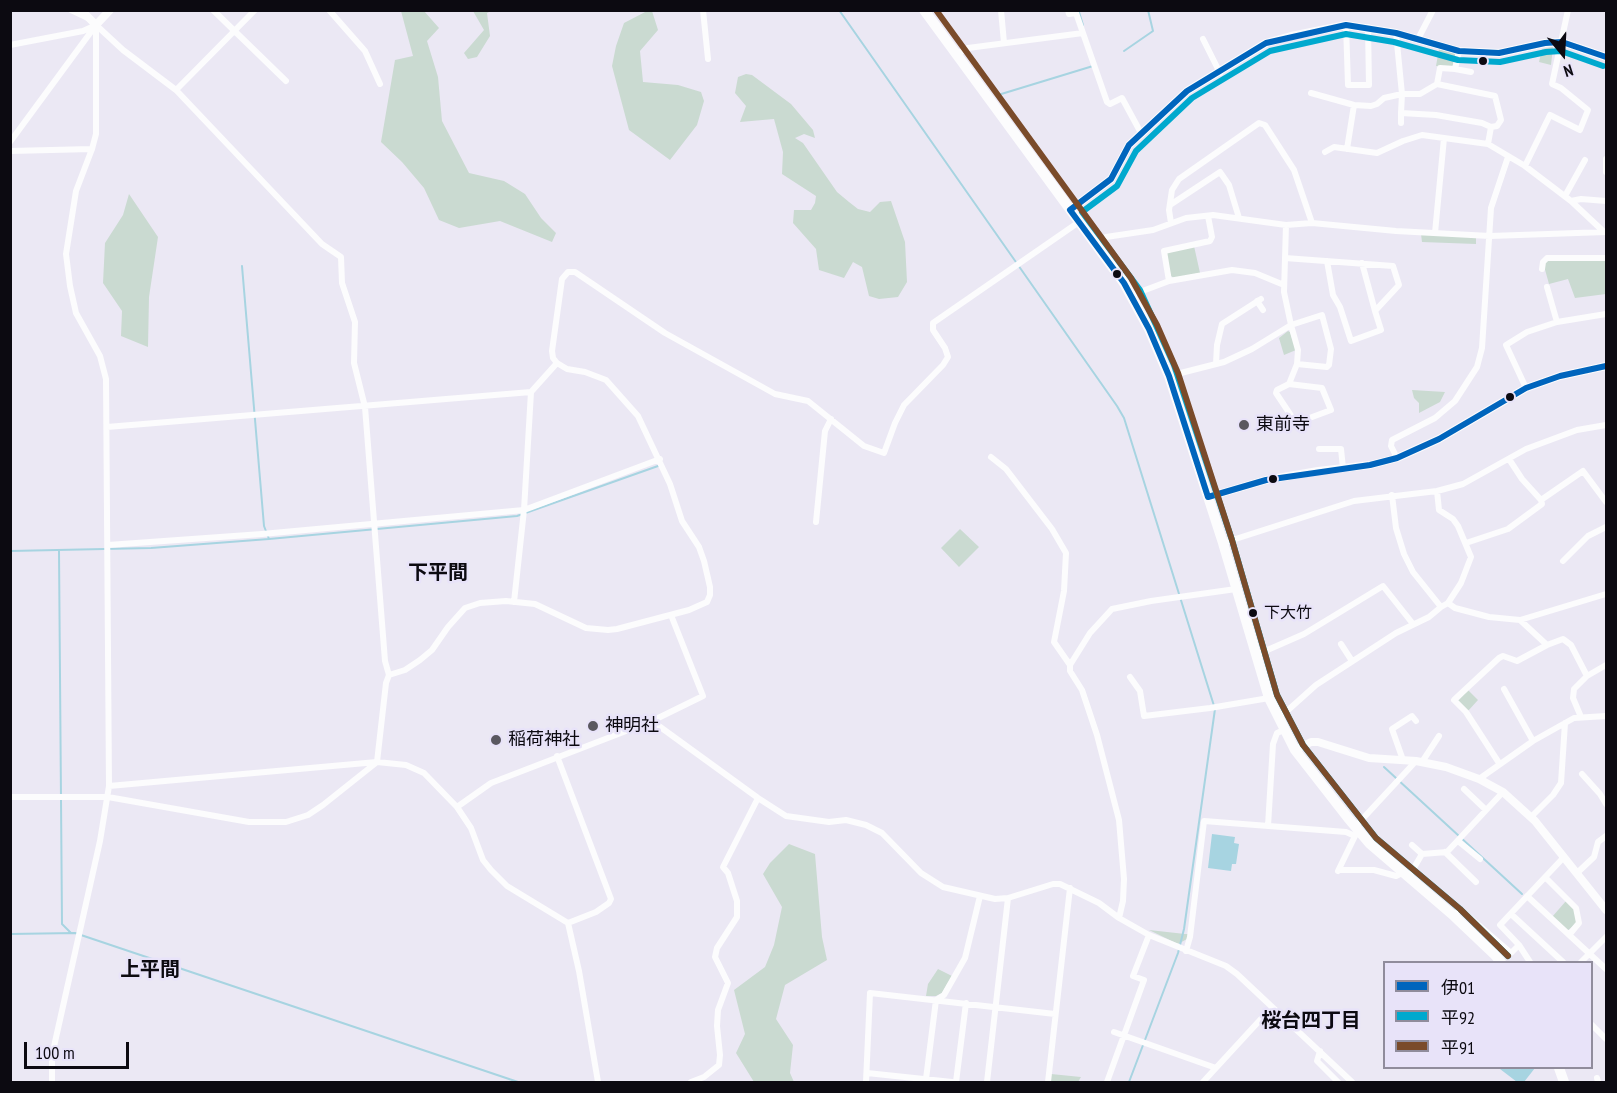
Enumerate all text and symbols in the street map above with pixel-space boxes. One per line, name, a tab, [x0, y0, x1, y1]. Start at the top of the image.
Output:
north arrow	[1533, 24, 1593, 84]
unlabelled marker	[1477, 55, 1489, 67]
text: N	[1561, 60, 1576, 82]
unlabelled marker	[1111, 268, 1123, 280]
unlabelled marker	[1504, 391, 1516, 403]
place label: 東前寺	[1256, 414, 1310, 436]
marker: 東前寺	[1237, 418, 1251, 432]
unlabelled marker	[1267, 473, 1279, 485]
district label: 下平間	[408, 561, 468, 585]
place label: 下大竹	[1264, 603, 1312, 623]
marker: 下大竹	[1247, 607, 1259, 619]
place label: 神明社	[605, 715, 659, 737]
marker: 神明社	[586, 719, 600, 733]
place label: 稲荷神社	[508, 729, 580, 751]
marker: 稲荷神社	[489, 733, 503, 747]
district label: 上平間	[120, 958, 180, 982]
legend	[1383, 961, 1593, 1069]
text: 伊01	[1441, 976, 1475, 999]
text: 平92	[1441, 1006, 1475, 1029]
district label: 桜台四丁目	[1261, 1009, 1361, 1033]
scale bar	[27, 1030, 132, 1068]
text: 平91	[1441, 1036, 1475, 1059]
text: 100 m	[35, 1041, 75, 1064]

